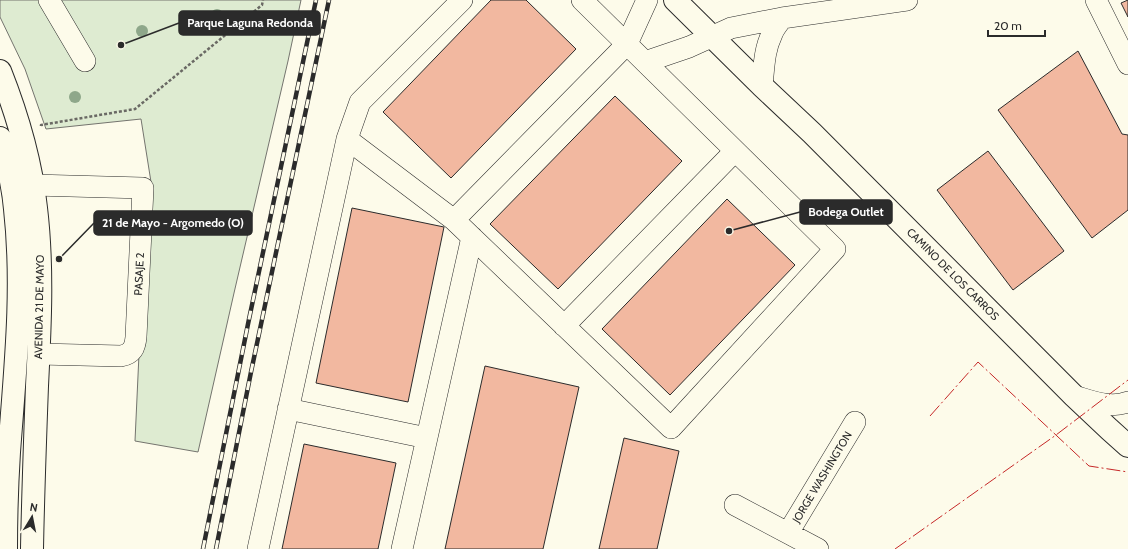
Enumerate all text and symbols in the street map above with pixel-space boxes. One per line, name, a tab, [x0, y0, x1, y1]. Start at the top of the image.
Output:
callout: Parque Laguna Redonda	[179, 11, 320, 35]
scale bar	[988, 12, 1045, 38]
text: Parque Laguna Redonda	[187, 15, 313, 30]
text: 20 m	[994, 18, 1022, 33]
callout: Bodega Outlet	[800, 200, 892, 224]
text: Bodega Outlet	[808, 204, 884, 219]
callout: 21 de Mayo - Argomedo (O)	[94, 211, 252, 235]
text: 21 de Mayo - Argomedo (O)	[102, 215, 244, 230]
street label: CAMINO DE LOS CARROS	[904, 225, 1002, 323]
street label: PASAJE 2	[131, 252, 147, 296]
street label: AVENIDA 21 DE MAYO	[31, 254, 47, 359]
street label: JORGE WASHINGTON	[789, 429, 855, 526]
north arrow	[12, 497, 52, 537]
text: N	[29, 500, 39, 515]

